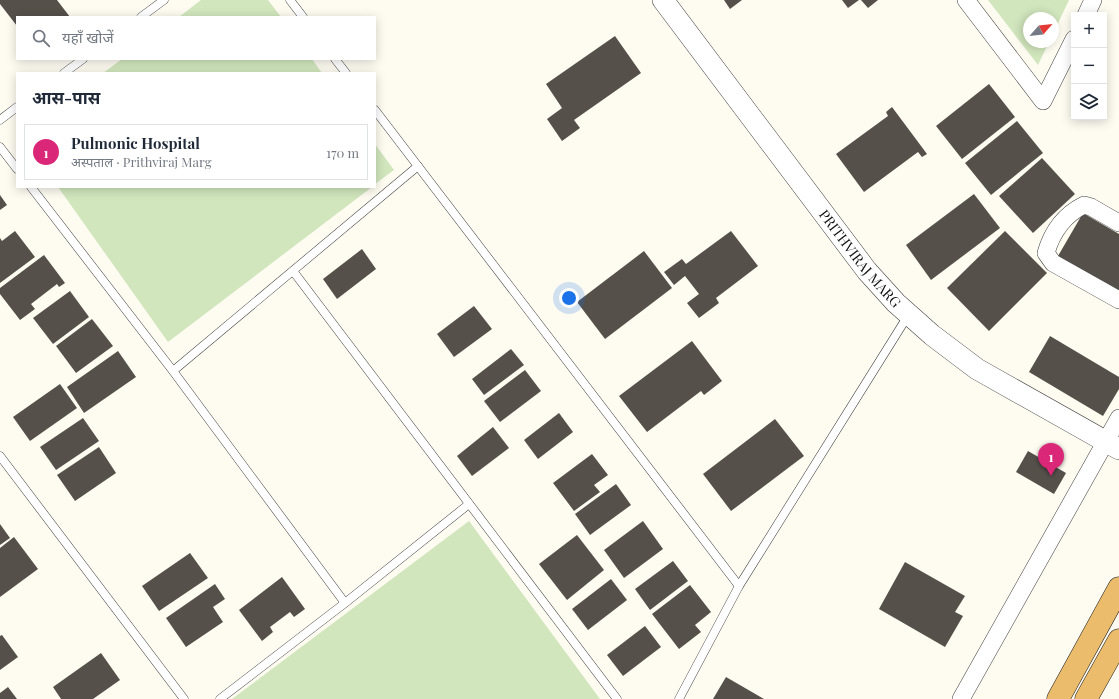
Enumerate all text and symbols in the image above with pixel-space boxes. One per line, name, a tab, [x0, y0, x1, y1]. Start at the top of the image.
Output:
north arrow	[1023, 12, 1059, 48]
map controls	[1071, 12, 1107, 120]
button: +	[1071, 12, 1107, 48]
search box	[16, 16, 376, 60]
icon: search	[30, 27, 52, 49]
text: यहाँ खोजें	[62, 27, 114, 47]
button: −	[1071, 48, 1107, 84]
button: layers	[1071, 84, 1107, 120]
text: आस-पास	[32, 86, 100, 108]
text: Pulmonic Hospital	[71, 133, 200, 153]
text: 1	[44, 144, 48, 161]
text: 170 m	[326, 144, 359, 161]
text: अस्पताल · Prithviraj Marg	[71, 153, 212, 170]
street label: PRITHVIRAJ MARG	[815, 205, 905, 311]
your location	[559, 288, 579, 308]
pin: 1	[1038, 443, 1064, 476]

